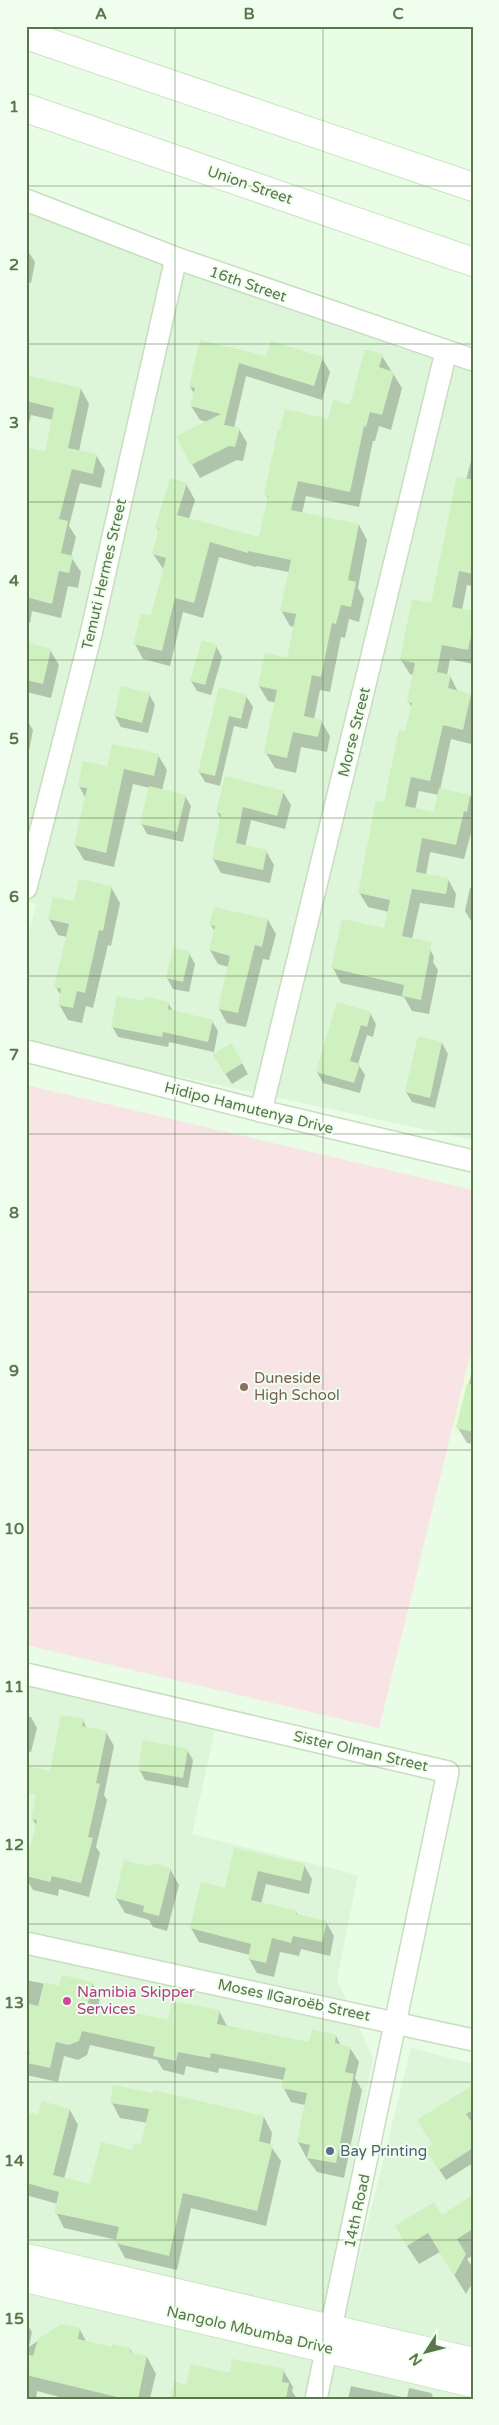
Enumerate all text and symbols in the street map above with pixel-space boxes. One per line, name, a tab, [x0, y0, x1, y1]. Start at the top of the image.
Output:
text: A	[95, 4, 107, 24]
text: B	[243, 4, 255, 24]
text: C	[392, 4, 404, 24]
text: 1	[9, 97, 19, 117]
street label: Union Street	[205, 162, 295, 208]
text: 2	[9, 255, 19, 275]
street label: 16th Street	[207, 262, 289, 306]
text: 3	[9, 413, 19, 433]
street label: Temuti Hermes Street	[78, 496, 130, 651]
text: 4	[9, 571, 19, 591]
street label: Morse Street	[334, 685, 374, 779]
text: 5	[9, 729, 19, 749]
text: 6	[9, 887, 19, 907]
text: 7	[9, 1045, 19, 1065]
street label: Hidipo Hamutenya Drive	[163, 1078, 335, 1138]
text: 8	[9, 1203, 19, 1223]
text: 9	[9, 1361, 19, 1381]
place label: Duneside High School	[254, 1369, 340, 1404]
marker: Duneside High School	[238, 1381, 250, 1393]
text: 10	[4, 1519, 24, 1539]
text: 11	[4, 1677, 24, 1697]
street label: Sister Olman Street	[292, 1727, 430, 1775]
text: 12	[4, 1835, 24, 1855]
street label: Moses ǁGaroëb Street	[216, 1975, 372, 2025]
place label: Namibia Skipper Services	[77, 1983, 195, 2018]
text: 13	[4, 1993, 24, 2013]
marker: Namibia Skipper Services	[61, 1995, 73, 2007]
place label: Bay Printing	[340, 2142, 427, 2160]
marker: Bay Printing	[324, 2145, 336, 2157]
text: 14	[4, 2151, 24, 2171]
street label: 14th Road	[340, 2172, 374, 2250]
street label: Nangolo Mbumba Drive	[165, 2302, 335, 2358]
text: 15	[4, 2309, 24, 2329]
north arrow	[402, 2328, 452, 2378]
text: N	[406, 2350, 426, 2369]

